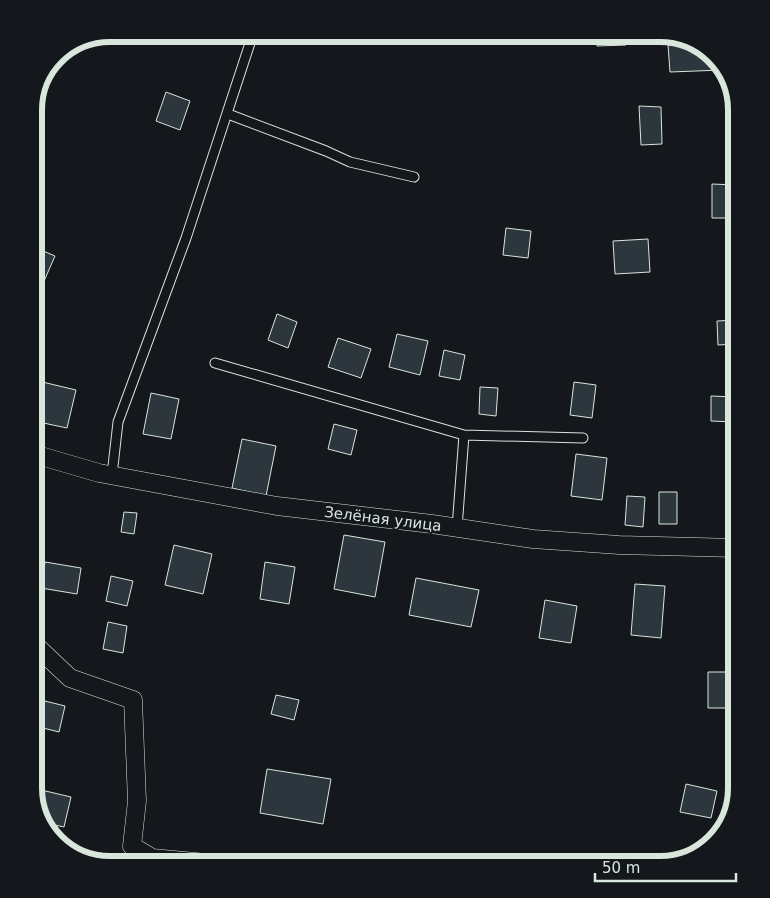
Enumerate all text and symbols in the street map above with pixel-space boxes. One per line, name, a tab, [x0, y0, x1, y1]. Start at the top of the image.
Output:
street label: Зелёная улица	[323, 503, 443, 535]
scale bar	[595, 850, 736, 882]
text: 50 m	[602, 859, 640, 877]

